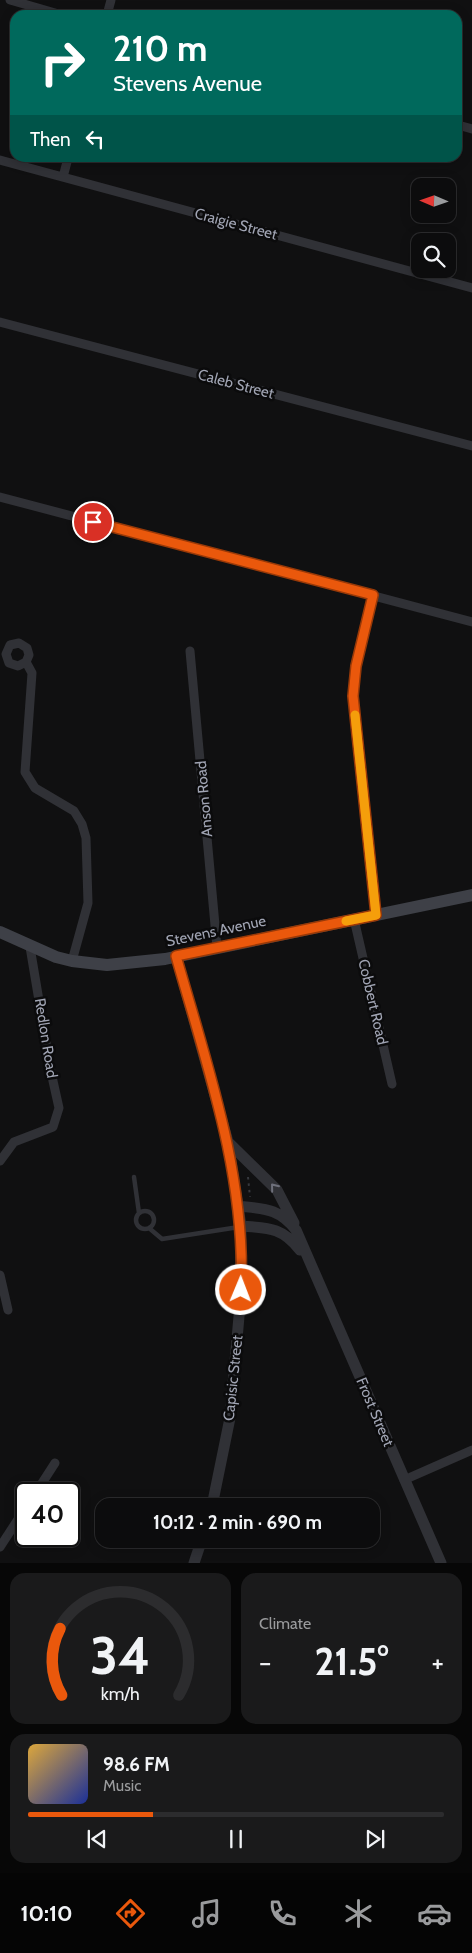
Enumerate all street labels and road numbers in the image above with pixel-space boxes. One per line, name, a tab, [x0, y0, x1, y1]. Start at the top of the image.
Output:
street label: Craigie Street	[193, 204, 279, 244]
street label: Caleb Street	[196, 365, 276, 403]
street label: Anson Road	[192, 760, 216, 838]
street label: Stevens Avenue	[164, 912, 268, 950]
street label: Cobbert Road	[354, 957, 392, 1047]
street label: Redlon Road	[31, 997, 61, 1079]
street label: Capisic Street	[220, 1334, 246, 1422]
street label: Frost Street	[352, 1375, 398, 1449]

